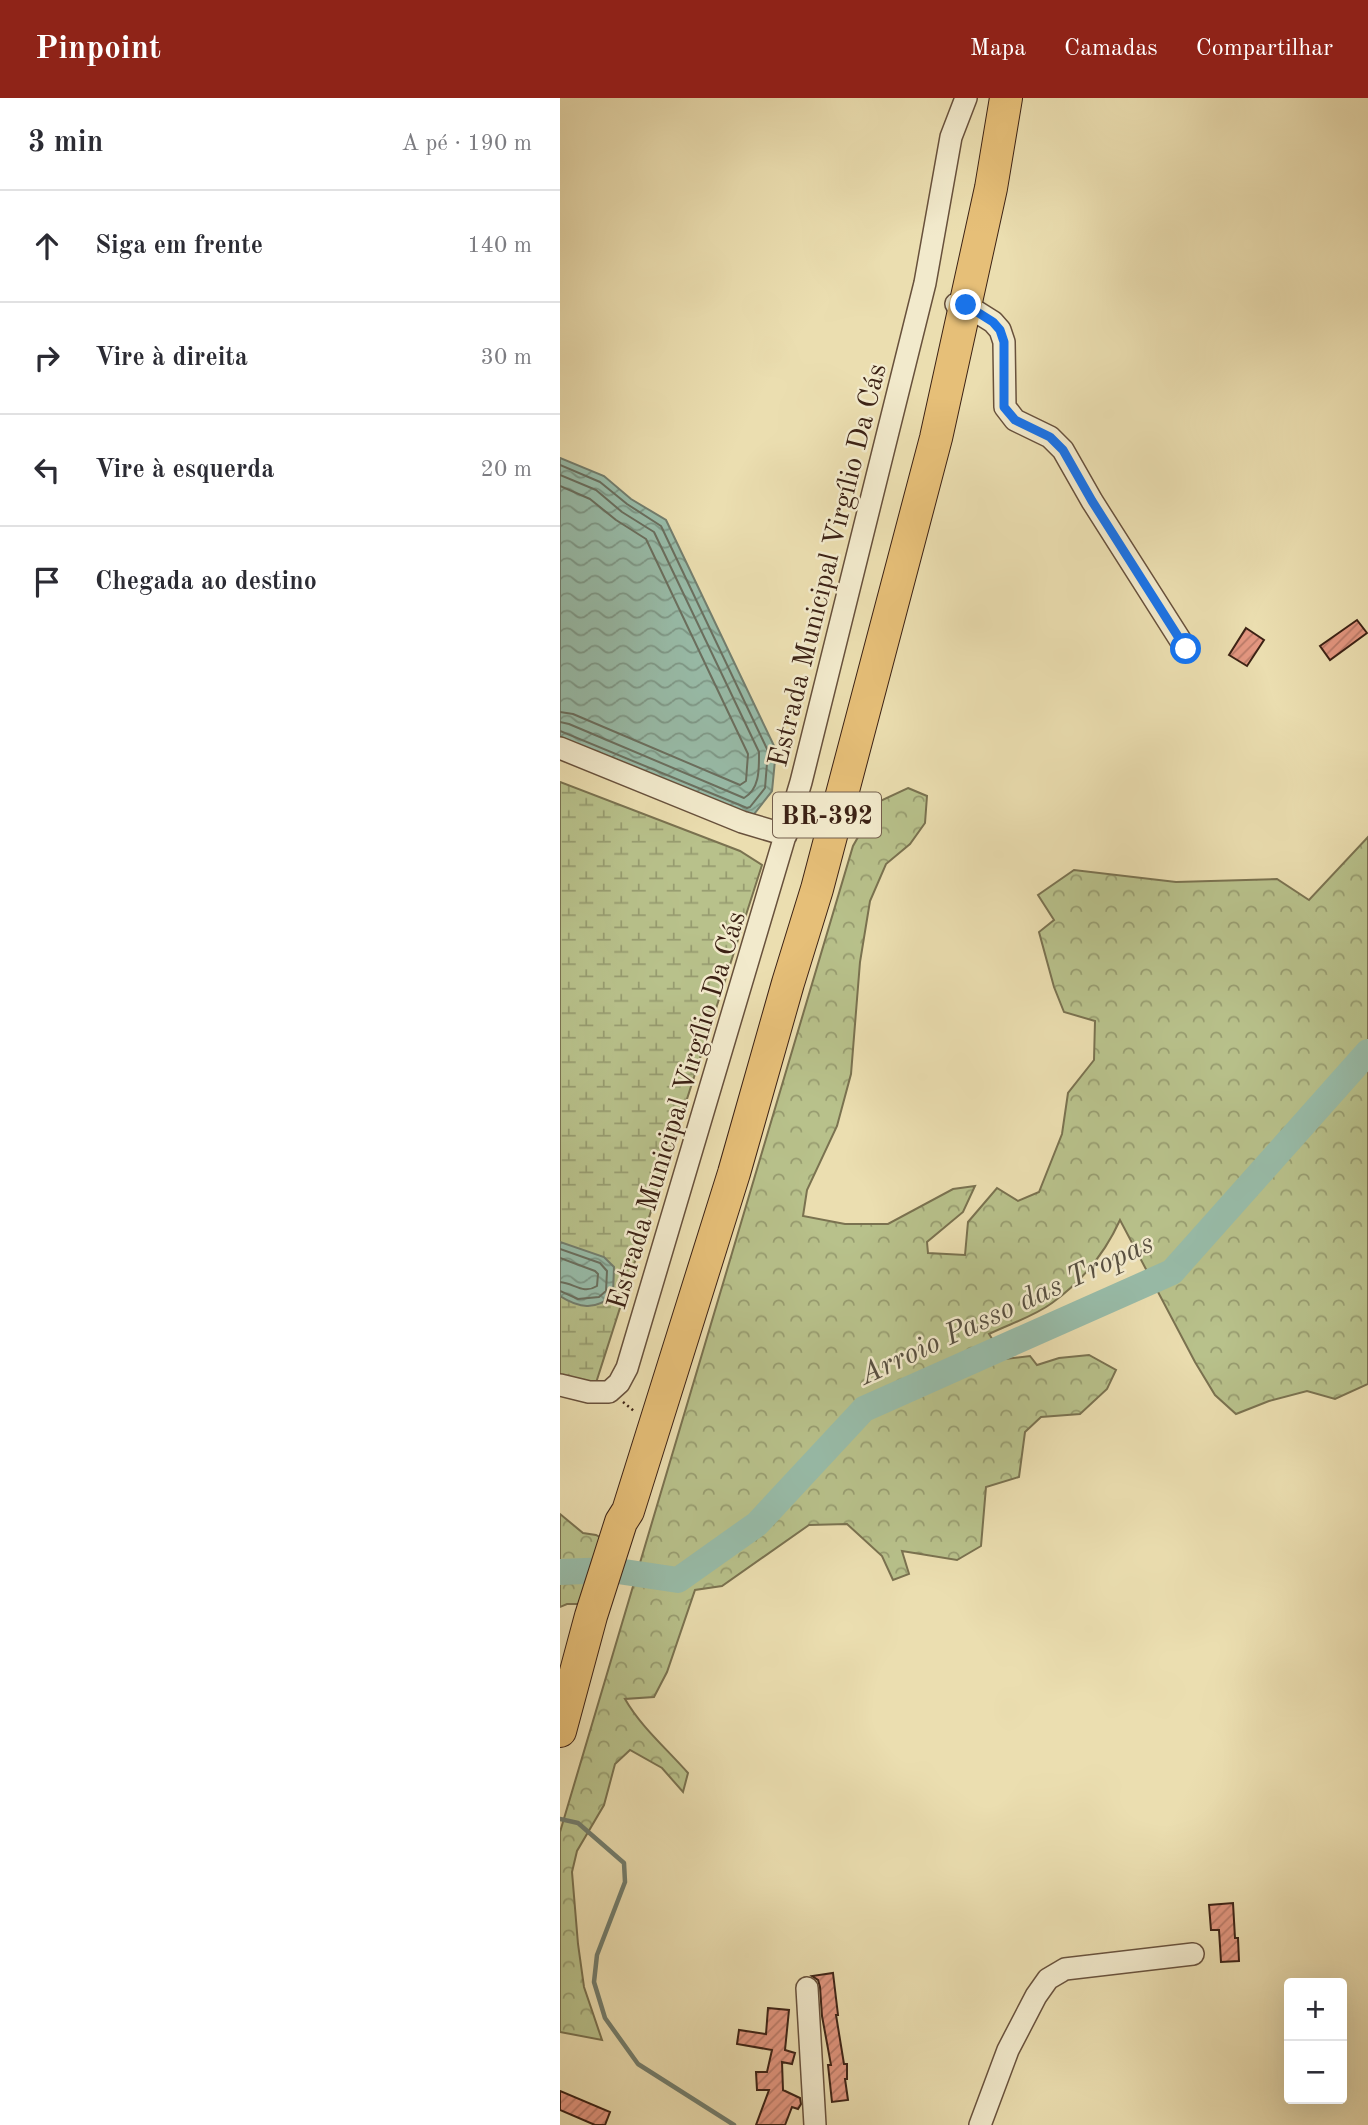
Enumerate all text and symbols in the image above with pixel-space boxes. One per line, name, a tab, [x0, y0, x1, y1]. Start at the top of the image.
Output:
text: Pinpoint	[35, 33, 161, 66]
text: Mapa	[970, 37, 1026, 61]
text: Camadas	[1064, 37, 1158, 61]
text: Compartilhar	[1196, 37, 1333, 61]
text: 3 min	[28, 128, 103, 158]
text: A pé · 190 m	[401, 132, 532, 155]
icon: ahead	[28, 227, 66, 265]
text: Siga em frente	[95, 233, 263, 259]
text: 140 m	[467, 234, 532, 257]
route end	[950, 289, 981, 320]
icon: right	[28, 339, 66, 377]
text: Vire à direita	[95, 345, 248, 371]
text: 30 m	[481, 346, 532, 369]
street label: Estrada Municipal Virgílio Da Cás	[765, 361, 893, 770]
icon: left	[28, 451, 66, 489]
text: Vire à esquerda	[95, 457, 275, 483]
text: 20 m	[481, 458, 532, 481]
icon: arrive	[28, 563, 66, 601]
text: Chegada ao destino	[95, 569, 317, 595]
route start	[1170, 633, 1201, 664]
road number: BR-392	[773, 792, 881, 838]
street label: Estrada Municipal Virgílio Da Cás	[604, 909, 752, 1313]
water label: Arroio Passo das Tropas	[853, 1228, 1159, 1392]
map controls	[1284, 1978, 1347, 2104]
button: +	[1284, 1978, 1347, 2041]
button: −	[1284, 2041, 1347, 2104]

